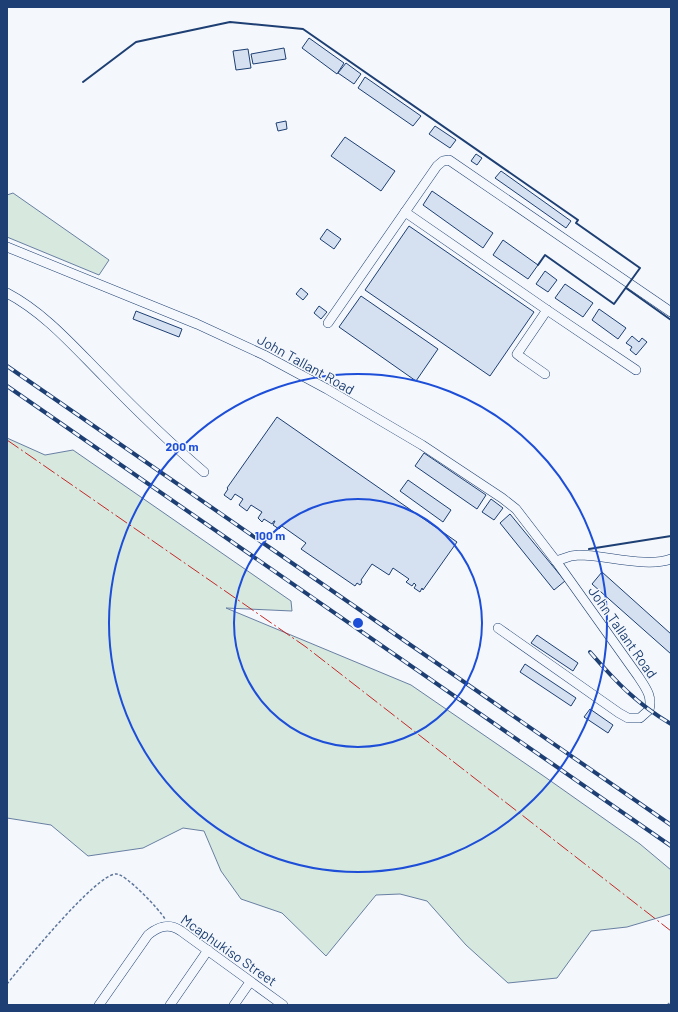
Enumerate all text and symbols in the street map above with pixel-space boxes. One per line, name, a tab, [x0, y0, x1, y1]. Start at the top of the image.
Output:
street label: John Tallant Road	[254, 330, 358, 398]
text: 200 m	[166, 439, 198, 453]
text: 100 m	[255, 528, 285, 542]
street label: John Tallant Road	[585, 583, 661, 681]
centre of rings	[351, 616, 365, 630]
street label: Mcaphukiso Street	[178, 911, 280, 989]

